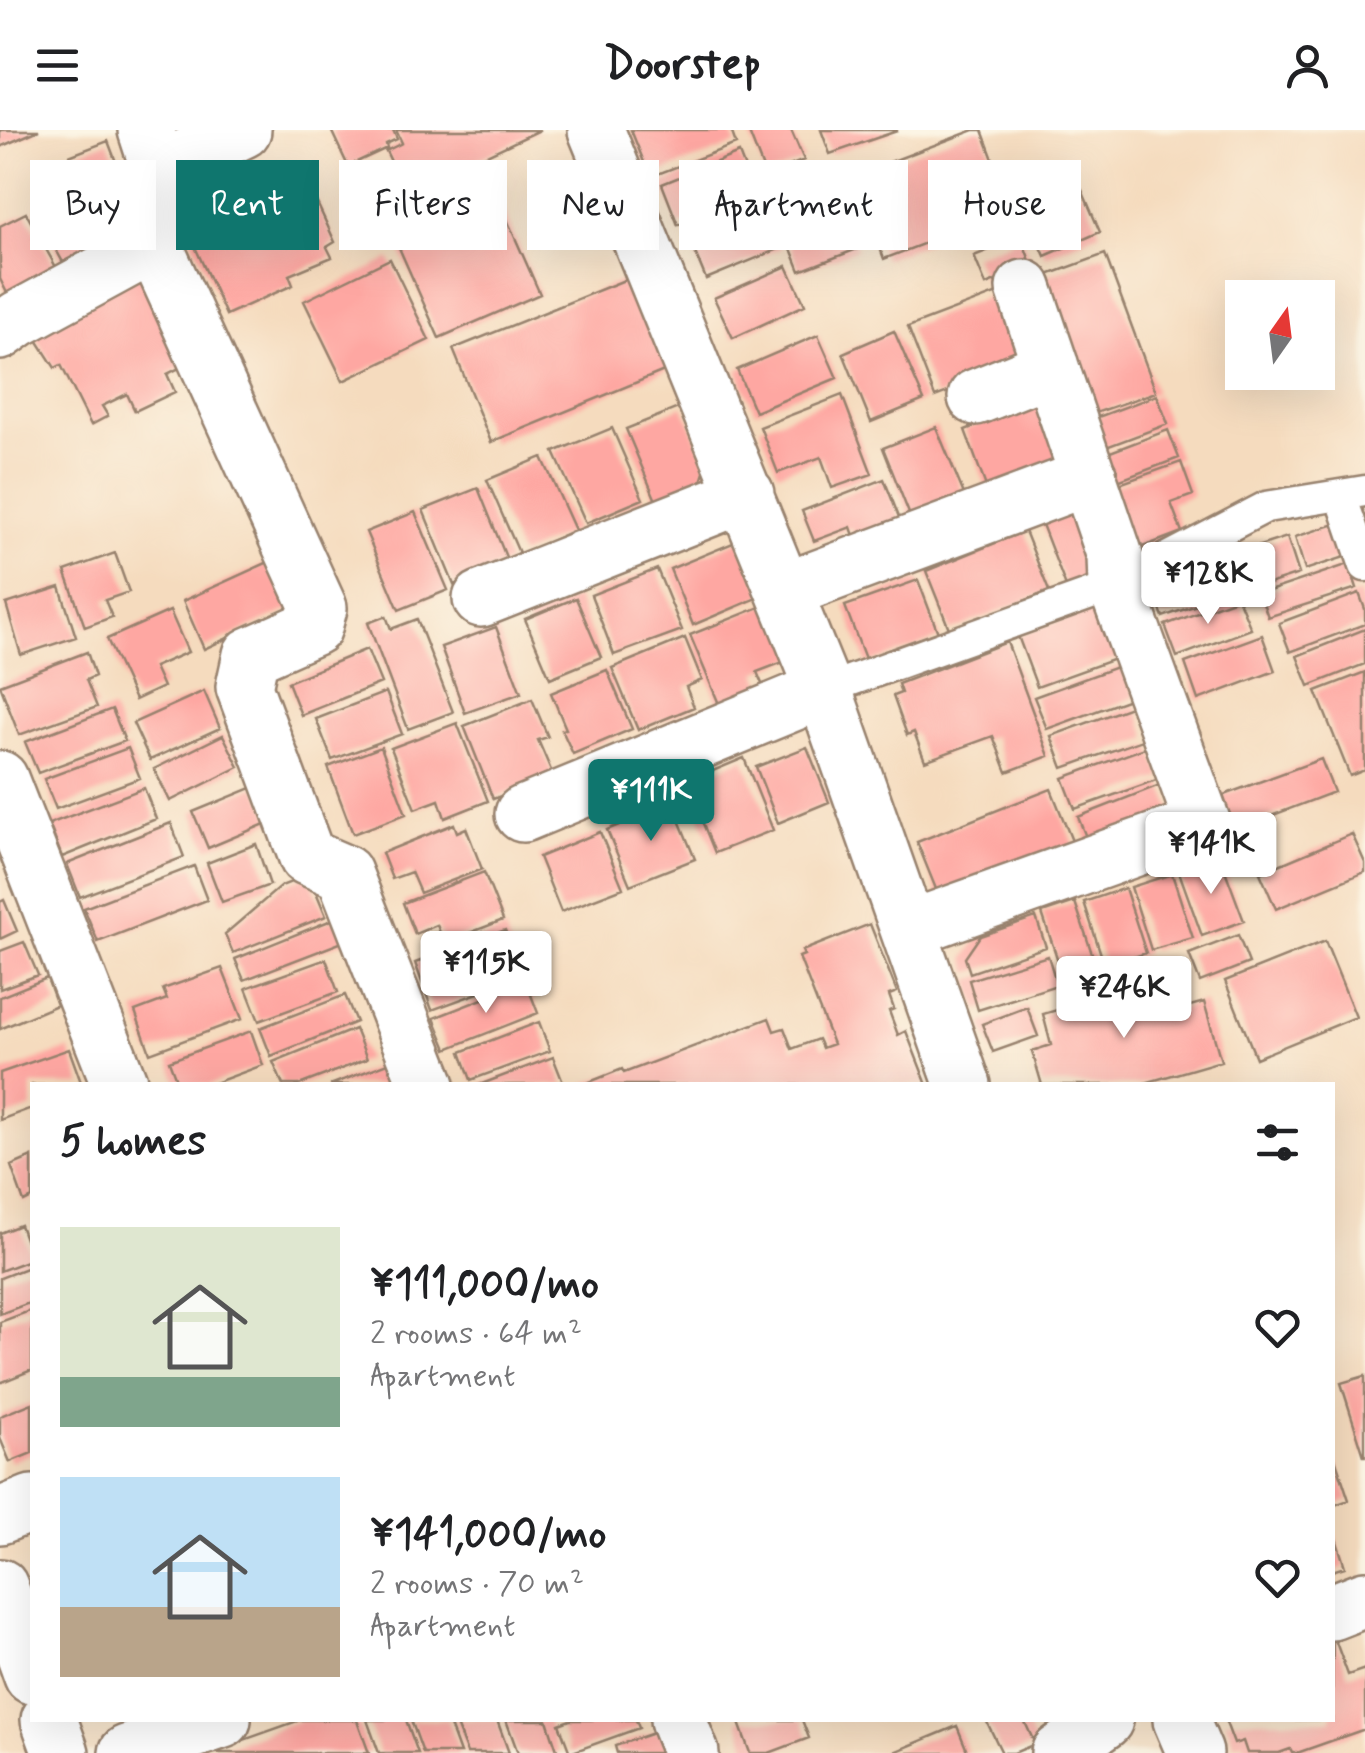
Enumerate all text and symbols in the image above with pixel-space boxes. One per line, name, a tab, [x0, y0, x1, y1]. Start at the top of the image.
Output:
text: Doorstep	[604, 36, 761, 95]
icon: menu	[30, 38, 85, 93]
icon: person	[1280, 38, 1335, 93]
chip: Buy	[30, 160, 156, 250]
chip: Rent	[176, 160, 319, 250]
chip: Filters	[339, 160, 507, 250]
chip: New	[527, 160, 659, 250]
chip: Apartment	[679, 160, 908, 250]
chip: House	[928, 160, 1081, 250]
north arrow	[1225, 280, 1335, 390]
map controls	[1225, 280, 1335, 390]
pin: ¥128K	[1138, 542, 1278, 627]
text: ¥128K	[1163, 553, 1253, 595]
pin: ¥111K	[581, 759, 721, 844]
text: ¥111K	[610, 770, 692, 812]
pin: ¥141K	[1141, 812, 1281, 897]
text: ¥141K	[1167, 823, 1255, 865]
pin: ¥115K	[416, 931, 556, 1016]
text: ¥115K	[443, 942, 529, 984]
pin: ¥246K	[1054, 956, 1194, 1041]
text: ¥246K	[1078, 967, 1170, 1009]
text: 5 homes	[60, 1115, 206, 1170]
icon: filters	[1250, 1115, 1305, 1170]
text: ¥111,000/mo	[370, 1258, 599, 1313]
icon: home	[140, 1267, 260, 1387]
icon: heart	[1250, 1300, 1305, 1355]
text: 2 rooms · 64 m²	[370, 1313, 582, 1355]
text: Apartment	[370, 1355, 515, 1397]
text: ¥141,000/mo	[370, 1508, 606, 1563]
icon: home	[140, 1517, 260, 1637]
icon: heart	[1250, 1550, 1305, 1605]
text: 2 rooms · 70 m²	[370, 1563, 584, 1605]
text: Apartment	[370, 1605, 515, 1647]

